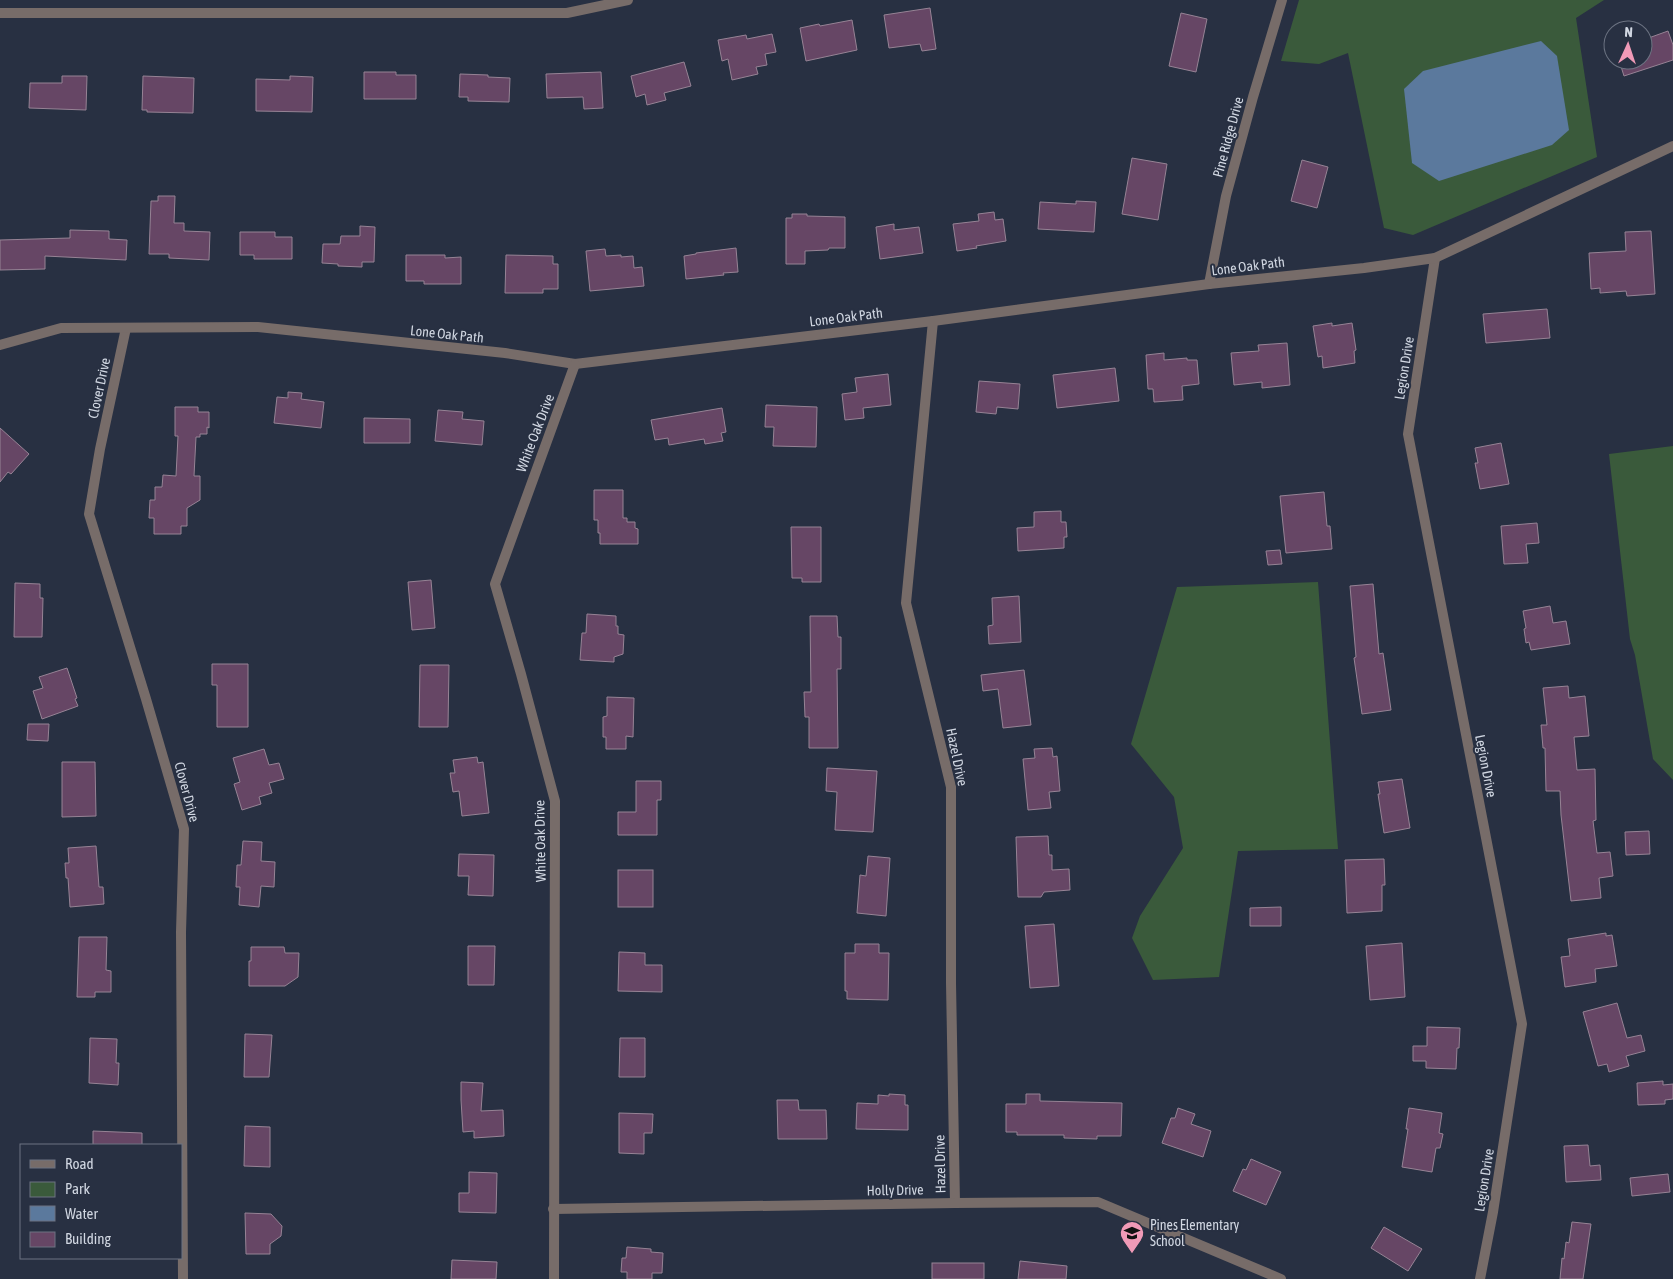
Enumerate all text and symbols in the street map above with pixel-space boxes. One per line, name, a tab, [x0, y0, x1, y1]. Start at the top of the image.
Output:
north arrow	[1603, 20, 1653, 70]
text: N	[1624, 24, 1633, 40]
street label: Pine Ridge Drive	[1210, 95, 1246, 179]
street label: Lone Oak Path	[1210, 254, 1286, 278]
street label: Lone Oak Path	[808, 305, 884, 329]
street label: Lone Oak Path	[409, 322, 485, 346]
street label: Legion Drive	[1391, 335, 1417, 401]
street label: Clover Drive	[85, 356, 113, 420]
street label: White Oak Drive	[513, 392, 557, 474]
street label: Hazel Drive	[943, 727, 971, 787]
street label: Legion Drive	[1472, 733, 1500, 799]
street label: Clover Drive	[171, 760, 203, 824]
street label: White Oak Drive	[531, 800, 549, 882]
street label: Hazel Drive	[931, 1135, 949, 1193]
legend	[20, 1144, 182, 1259]
street label: Legion Drive	[1471, 1147, 1497, 1213]
text: Road	[65, 1155, 94, 1172]
text: Park	[65, 1180, 90, 1197]
street label: Holly Drive	[866, 1182, 924, 1198]
text: Water	[65, 1205, 98, 1222]
place label: Pines Elementary School	[1150, 1217, 1240, 1249]
school or university icon: Pines Elementary School	[1119, 1220, 1145, 1254]
text: Building	[65, 1230, 111, 1247]

